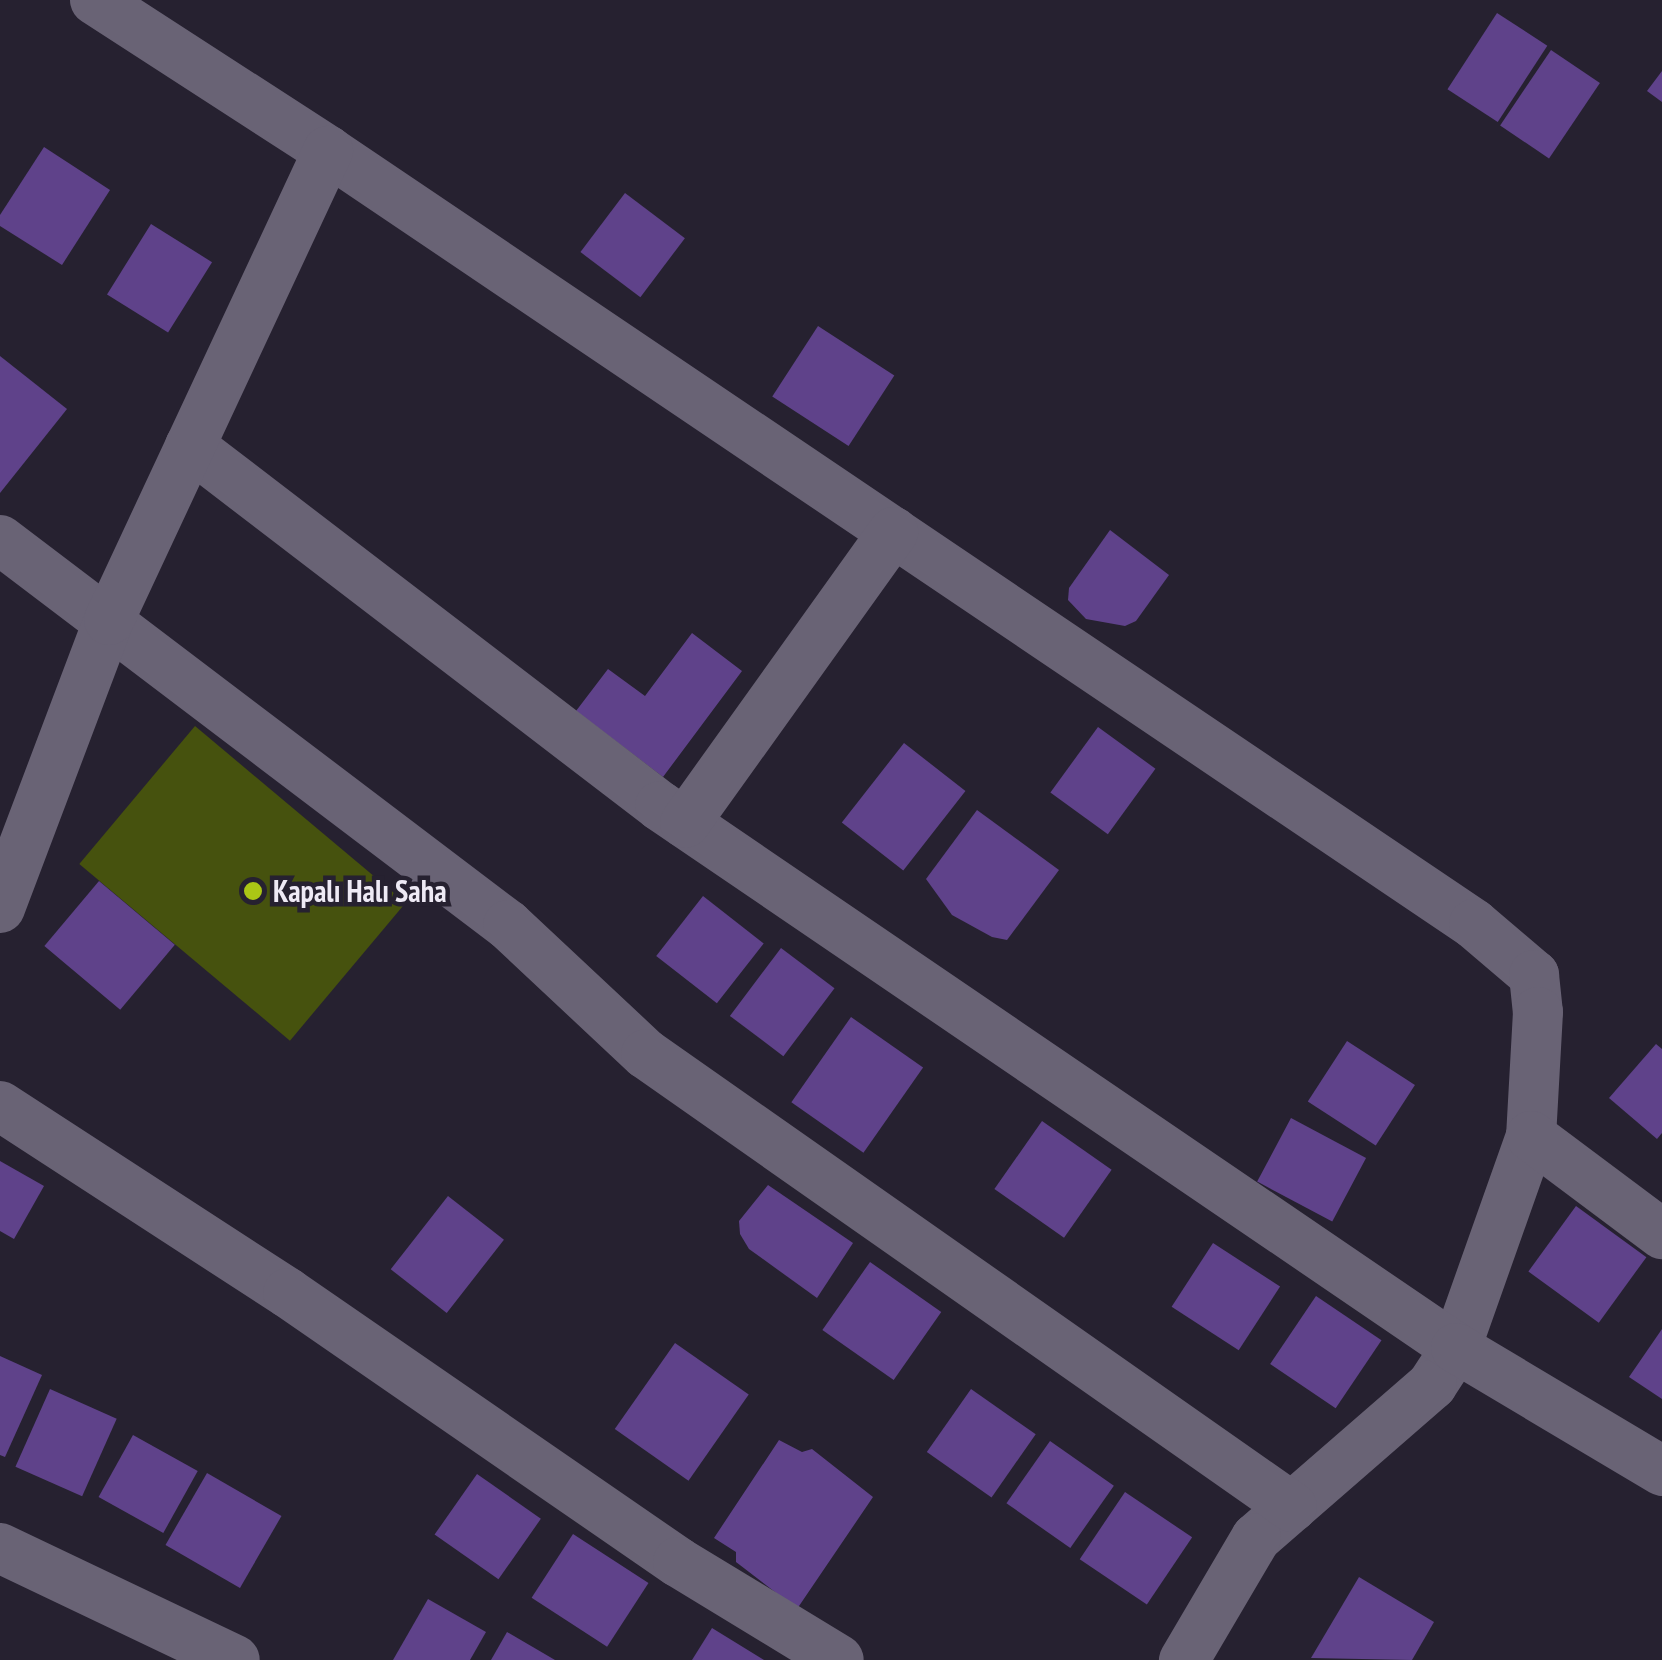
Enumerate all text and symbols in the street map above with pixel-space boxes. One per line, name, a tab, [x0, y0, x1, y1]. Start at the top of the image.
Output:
place label: Kapalı Halı Saha	[273, 873, 447, 909]
marker: Kapalı Halı Saha	[242, 880, 264, 902]

